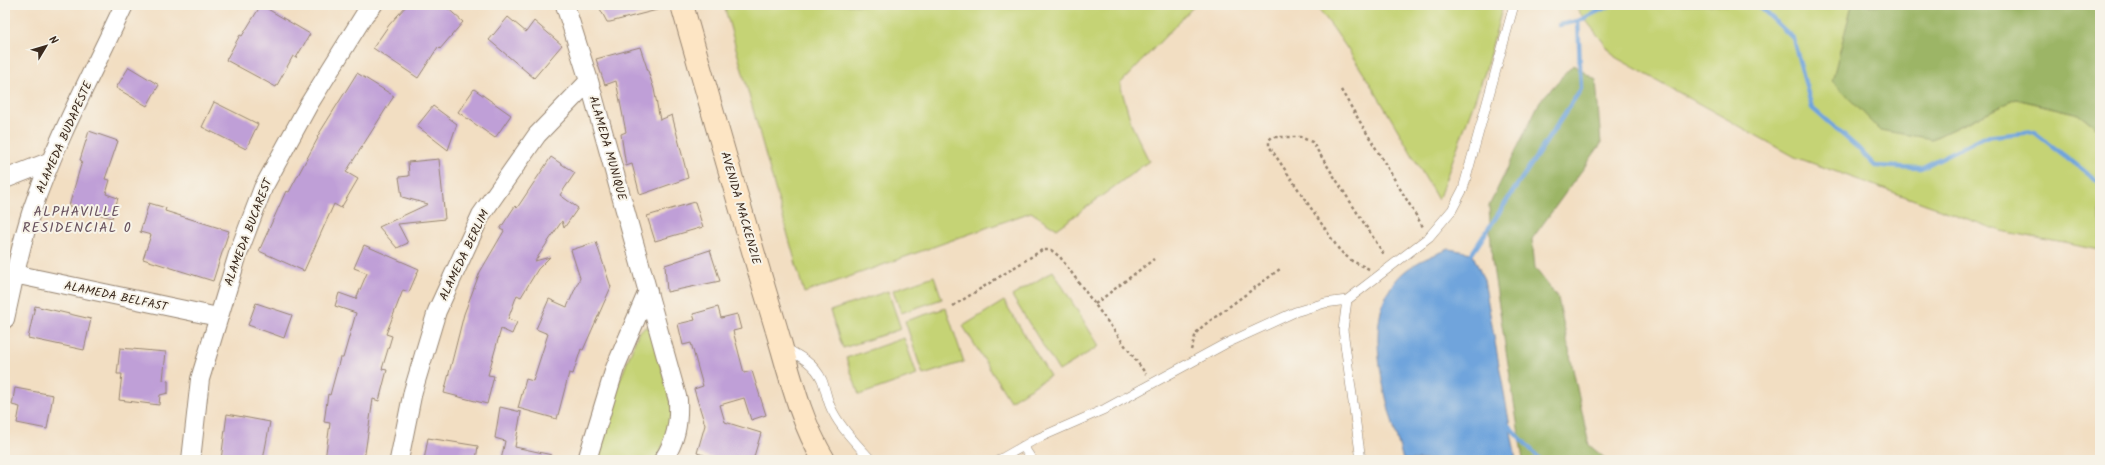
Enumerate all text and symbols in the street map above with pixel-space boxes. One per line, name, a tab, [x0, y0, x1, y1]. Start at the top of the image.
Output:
north arrow	[26, 26, 66, 66]
text: N	[44, 32, 62, 49]
street label: ALAMEDA BUDAPESTE	[31, 77, 98, 196]
street label: ALAMEDA MUNIQUE	[584, 94, 632, 204]
street label: AVENIDA MACKENZIE	[715, 149, 766, 268]
street label: ALAMEDA BUCAREST	[219, 174, 278, 289]
district label: ALPHAVILLE RESIDENCIAL 0	[22, 201, 132, 239]
street label: ALAMEDA BERLIM	[434, 206, 495, 304]
street label: ALAMEDA BELFAST	[63, 276, 171, 317]

